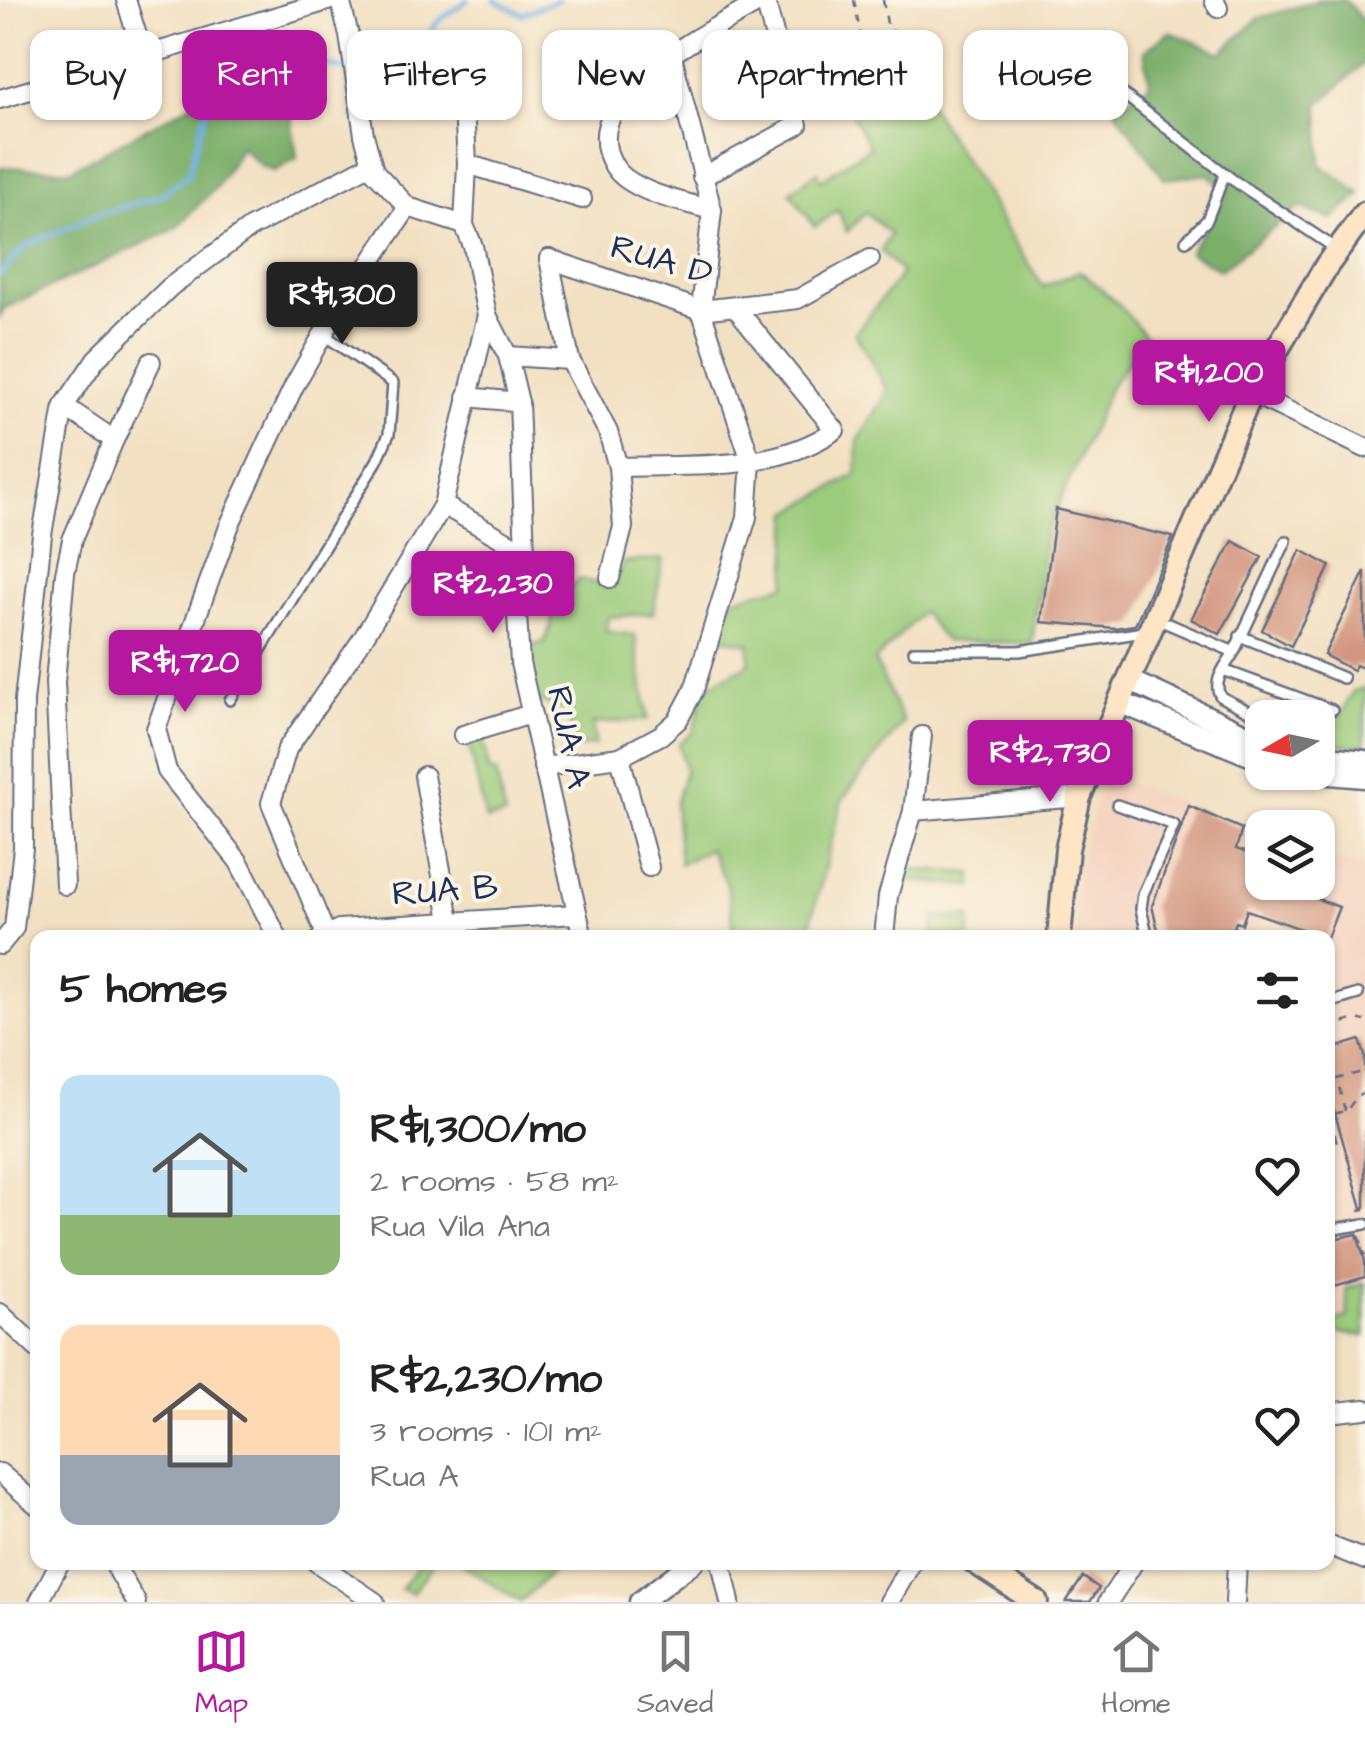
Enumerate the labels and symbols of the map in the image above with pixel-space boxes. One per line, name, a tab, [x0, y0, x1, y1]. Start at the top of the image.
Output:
street label: RUA D	[605, 223, 718, 298]
pin: R$1,300	[250, 262, 434, 347]
pin: R$1,200	[1117, 340, 1301, 425]
pin: R$2,230	[401, 551, 585, 636]
pin: R$1,720	[93, 630, 277, 715]
street label: RUA A	[534, 682, 603, 793]
north arrow	[1245, 700, 1335, 790]
pin: R$2,730	[958, 720, 1142, 805]
street label: RUA B	[391, 862, 500, 919]

